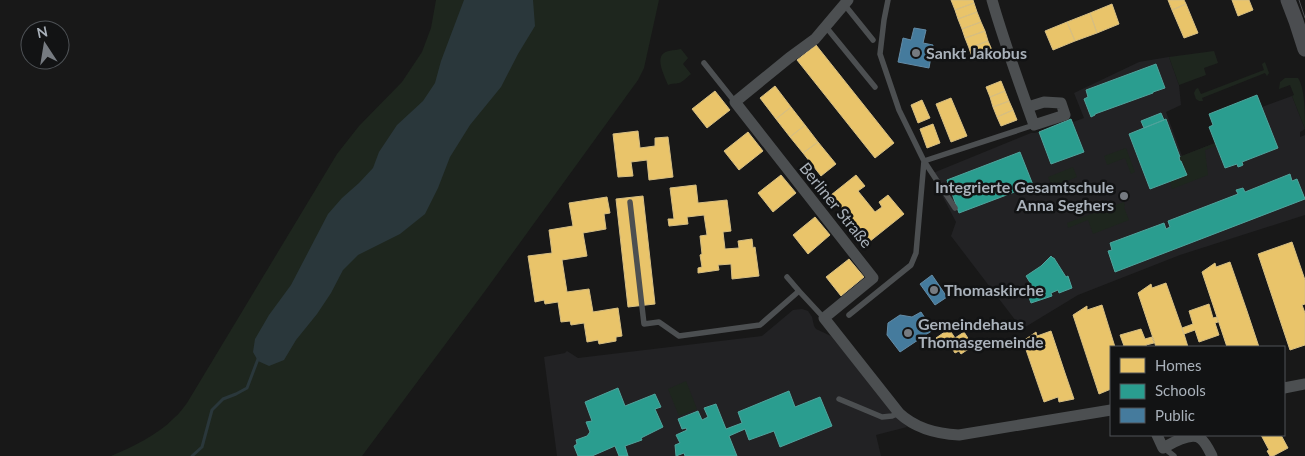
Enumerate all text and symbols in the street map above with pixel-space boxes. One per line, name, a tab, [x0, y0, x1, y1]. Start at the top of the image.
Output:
north arrow	[20, 20, 70, 70]
text: N	[35, 22, 49, 41]
place label: Sankt Jakobus	[926, 43, 1027, 62]
marker: Sankt Jakobus	[910, 47, 922, 59]
street label: Berliner Straße	[796, 158, 877, 251]
place label: Integrierte Gesamtschule Anna Seghers	[935, 177, 1114, 214]
marker: Integrierte Gesamtschule Anna Seghers	[1118, 190, 1130, 202]
place label: Thomaskirche	[944, 280, 1044, 299]
marker: Thomaskirche	[928, 284, 940, 296]
place label: Gemeindehaus Thomasgemeinde	[918, 314, 1044, 351]
marker: Gemeindehaus Thomasgemeinde	[902, 327, 914, 339]
legend	[1110, 346, 1285, 436]
text: Homes	[1155, 356, 1201, 374]
text: Schools	[1155, 381, 1206, 399]
text: Public	[1155, 406, 1195, 424]

